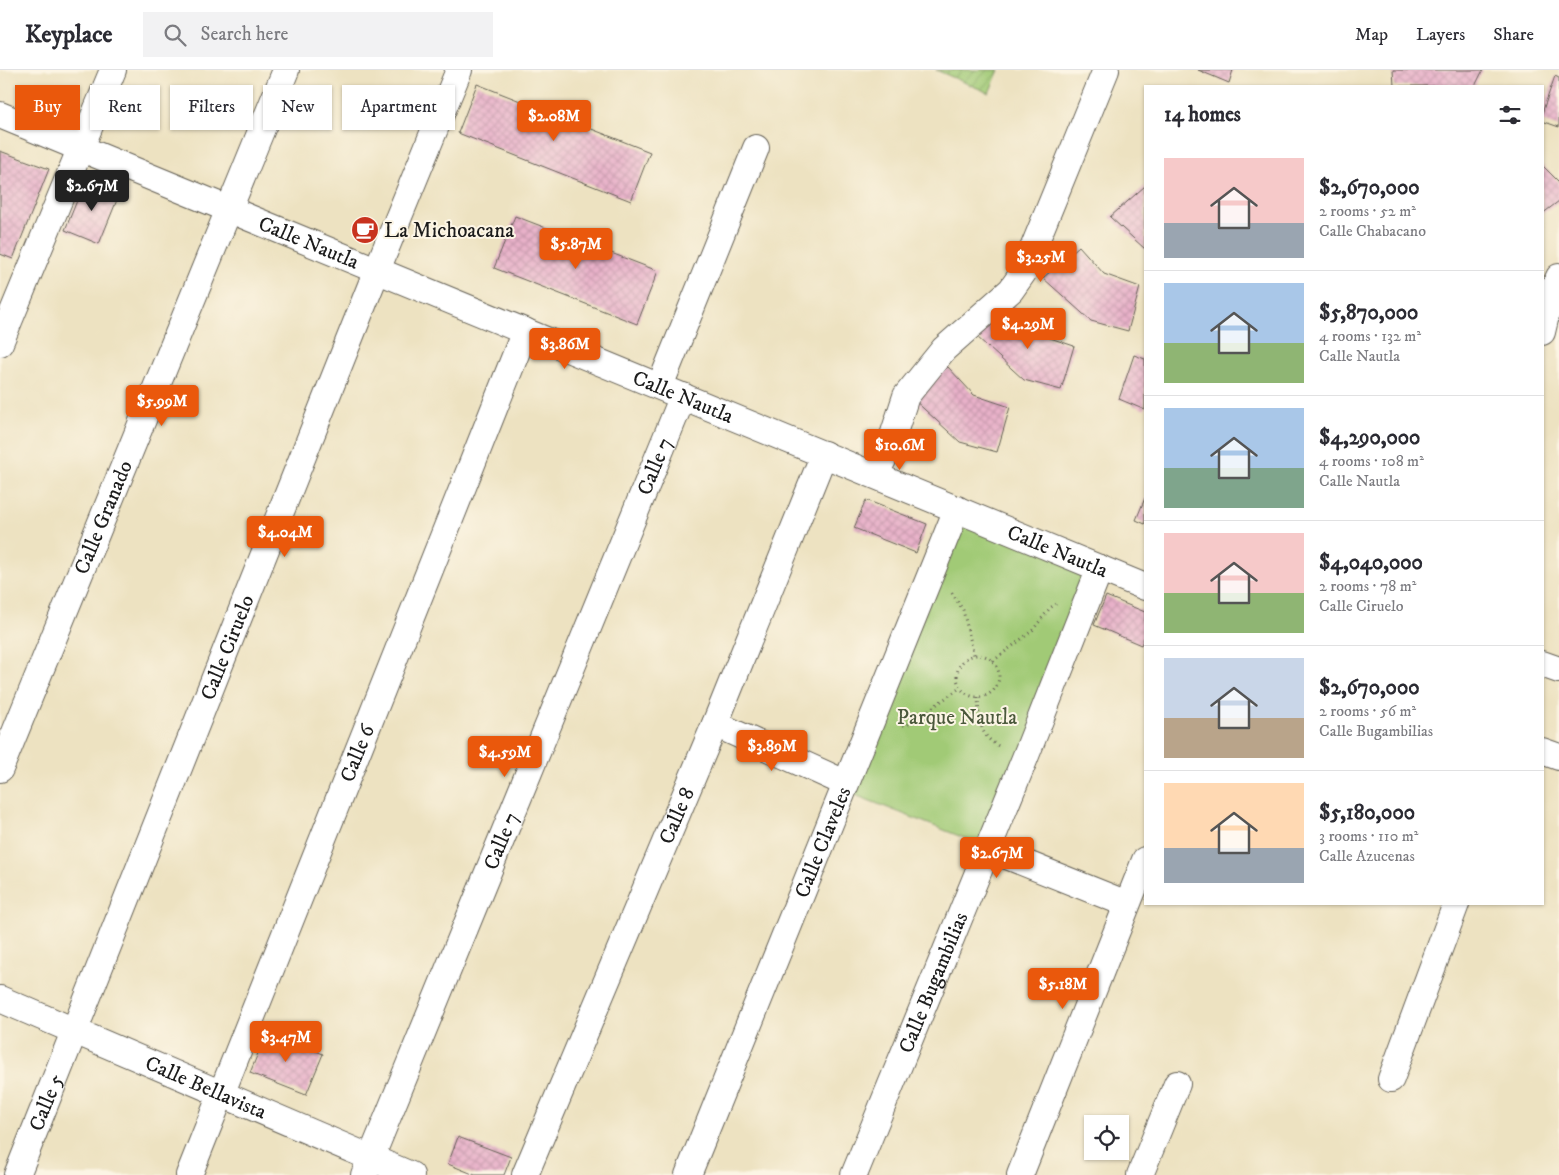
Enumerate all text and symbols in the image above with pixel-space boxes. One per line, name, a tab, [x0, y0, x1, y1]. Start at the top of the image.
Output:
search box	[143, 12, 493, 57]
text: Keyplace	[25, 20, 113, 50]
icon: search	[161, 21, 189, 49]
text: Search here	[201, 23, 288, 46]
text: Map	[1355, 24, 1388, 46]
text: Layers	[1416, 24, 1465, 46]
text: Share	[1493, 24, 1534, 46]
chip: Buy	[15, 85, 80, 130]
chip: Rent	[90, 85, 160, 130]
chip: Filters	[170, 85, 253, 130]
chip: New	[263, 85, 332, 130]
chip: Apartment	[342, 85, 455, 130]
pin: $2.08M	[513, 100, 595, 142]
icon: filters	[1496, 101, 1524, 129]
text: 14 homes	[1164, 102, 1241, 128]
text: $2.08M	[528, 106, 580, 126]
pin: $2.67M	[51, 170, 133, 212]
text: $2,670,000	[1319, 175, 1420, 201]
text: $2.67M	[66, 176, 118, 196]
icon: home	[1204, 178, 1264, 238]
text: 2 rooms · 52 m²	[1319, 201, 1416, 221]
street label: Calle Nautla	[254, 211, 363, 276]
cafe icon: La Michoacana	[350, 215, 380, 245]
place label: La Michoacana	[384, 218, 514, 244]
text: Calle Chabacano	[1319, 221, 1426, 241]
pin: $5.87M	[535, 228, 617, 270]
text: $5.87M	[550, 234, 602, 254]
pin: $3.25M	[1000, 240, 1082, 283]
text: $3.25M	[1017, 247, 1065, 267]
text: $5,870,000	[1319, 300, 1418, 326]
icon: home	[1204, 303, 1264, 363]
pin: $4.29M	[987, 308, 1069, 350]
text: $4.29M	[1002, 314, 1054, 334]
text: 4 rooms · 132 m²	[1319, 326, 1421, 346]
pin: $3.86M	[524, 328, 606, 370]
text: $3.86M	[540, 334, 590, 354]
text: Calle Nautla	[1319, 346, 1400, 366]
street label: Calle Nautla	[629, 365, 737, 430]
pin: $5.99M	[121, 384, 203, 427]
text: $5.99M	[137, 391, 187, 411]
text: $4,290,000	[1319, 425, 1420, 451]
pin: $10.6M	[859, 428, 941, 471]
icon: home	[1204, 428, 1264, 488]
street label: Calle 7	[632, 434, 679, 499]
text: $10.6M	[875, 435, 925, 455]
text: 4 rooms · 108 m²	[1319, 451, 1424, 471]
street label: Calle Granado	[69, 457, 139, 578]
text: Calle Nautla	[1319, 471, 1400, 491]
pin: $4.04M	[244, 516, 326, 558]
street label: Calle Nautla	[1003, 520, 1112, 584]
text: $4.04M	[258, 522, 312, 542]
text: $4,040,000	[1319, 550, 1423, 576]
icon: home	[1204, 553, 1264, 613]
text: 2 rooms · 78 m²	[1319, 576, 1416, 596]
street label: Calle Ciruelo	[195, 591, 260, 704]
text: Calle Ciruelo	[1319, 596, 1404, 616]
text: $2,670,000	[1319, 675, 1420, 701]
icon: home	[1204, 678, 1264, 738]
text: 2 rooms · 56 m²	[1319, 701, 1416, 721]
park label: Parque Nautla	[897, 705, 1017, 731]
street label: Calle 6	[335, 720, 381, 786]
text: Calle Bugambilias	[1319, 721, 1433, 741]
pin: $3.89M	[731, 730, 813, 772]
pin: $4.59M	[464, 736, 546, 778]
text: $3.89M	[747, 736, 797, 756]
text: $4.59M	[479, 742, 531, 762]
street label: Calle Claveles	[789, 783, 857, 902]
street label: Calle 8	[654, 784, 701, 848]
text: $5,180,000	[1319, 800, 1415, 826]
icon: home	[1204, 803, 1264, 863]
street label: Calle 7	[478, 809, 525, 874]
text: 3 rooms · 110 m²	[1319, 826, 1418, 846]
pin: $2.67M	[956, 836, 1038, 879]
text: $2.67M	[971, 843, 1023, 863]
text: Calle Azucenas	[1319, 846, 1415, 866]
street label: Calle Bugambilias	[893, 909, 974, 1057]
pin: $5.18M	[1022, 968, 1104, 1010]
text: $5.18M	[1039, 974, 1087, 994]
pin: $3.47M	[245, 1020, 327, 1063]
text: $3.47M	[261, 1027, 311, 1047]
street label: Calle Bellavista	[141, 1051, 270, 1126]
street label: Calle 5	[24, 1071, 70, 1135]
map controls	[1084, 1115, 1129, 1160]
button: locate	[1084, 1115, 1129, 1160]

